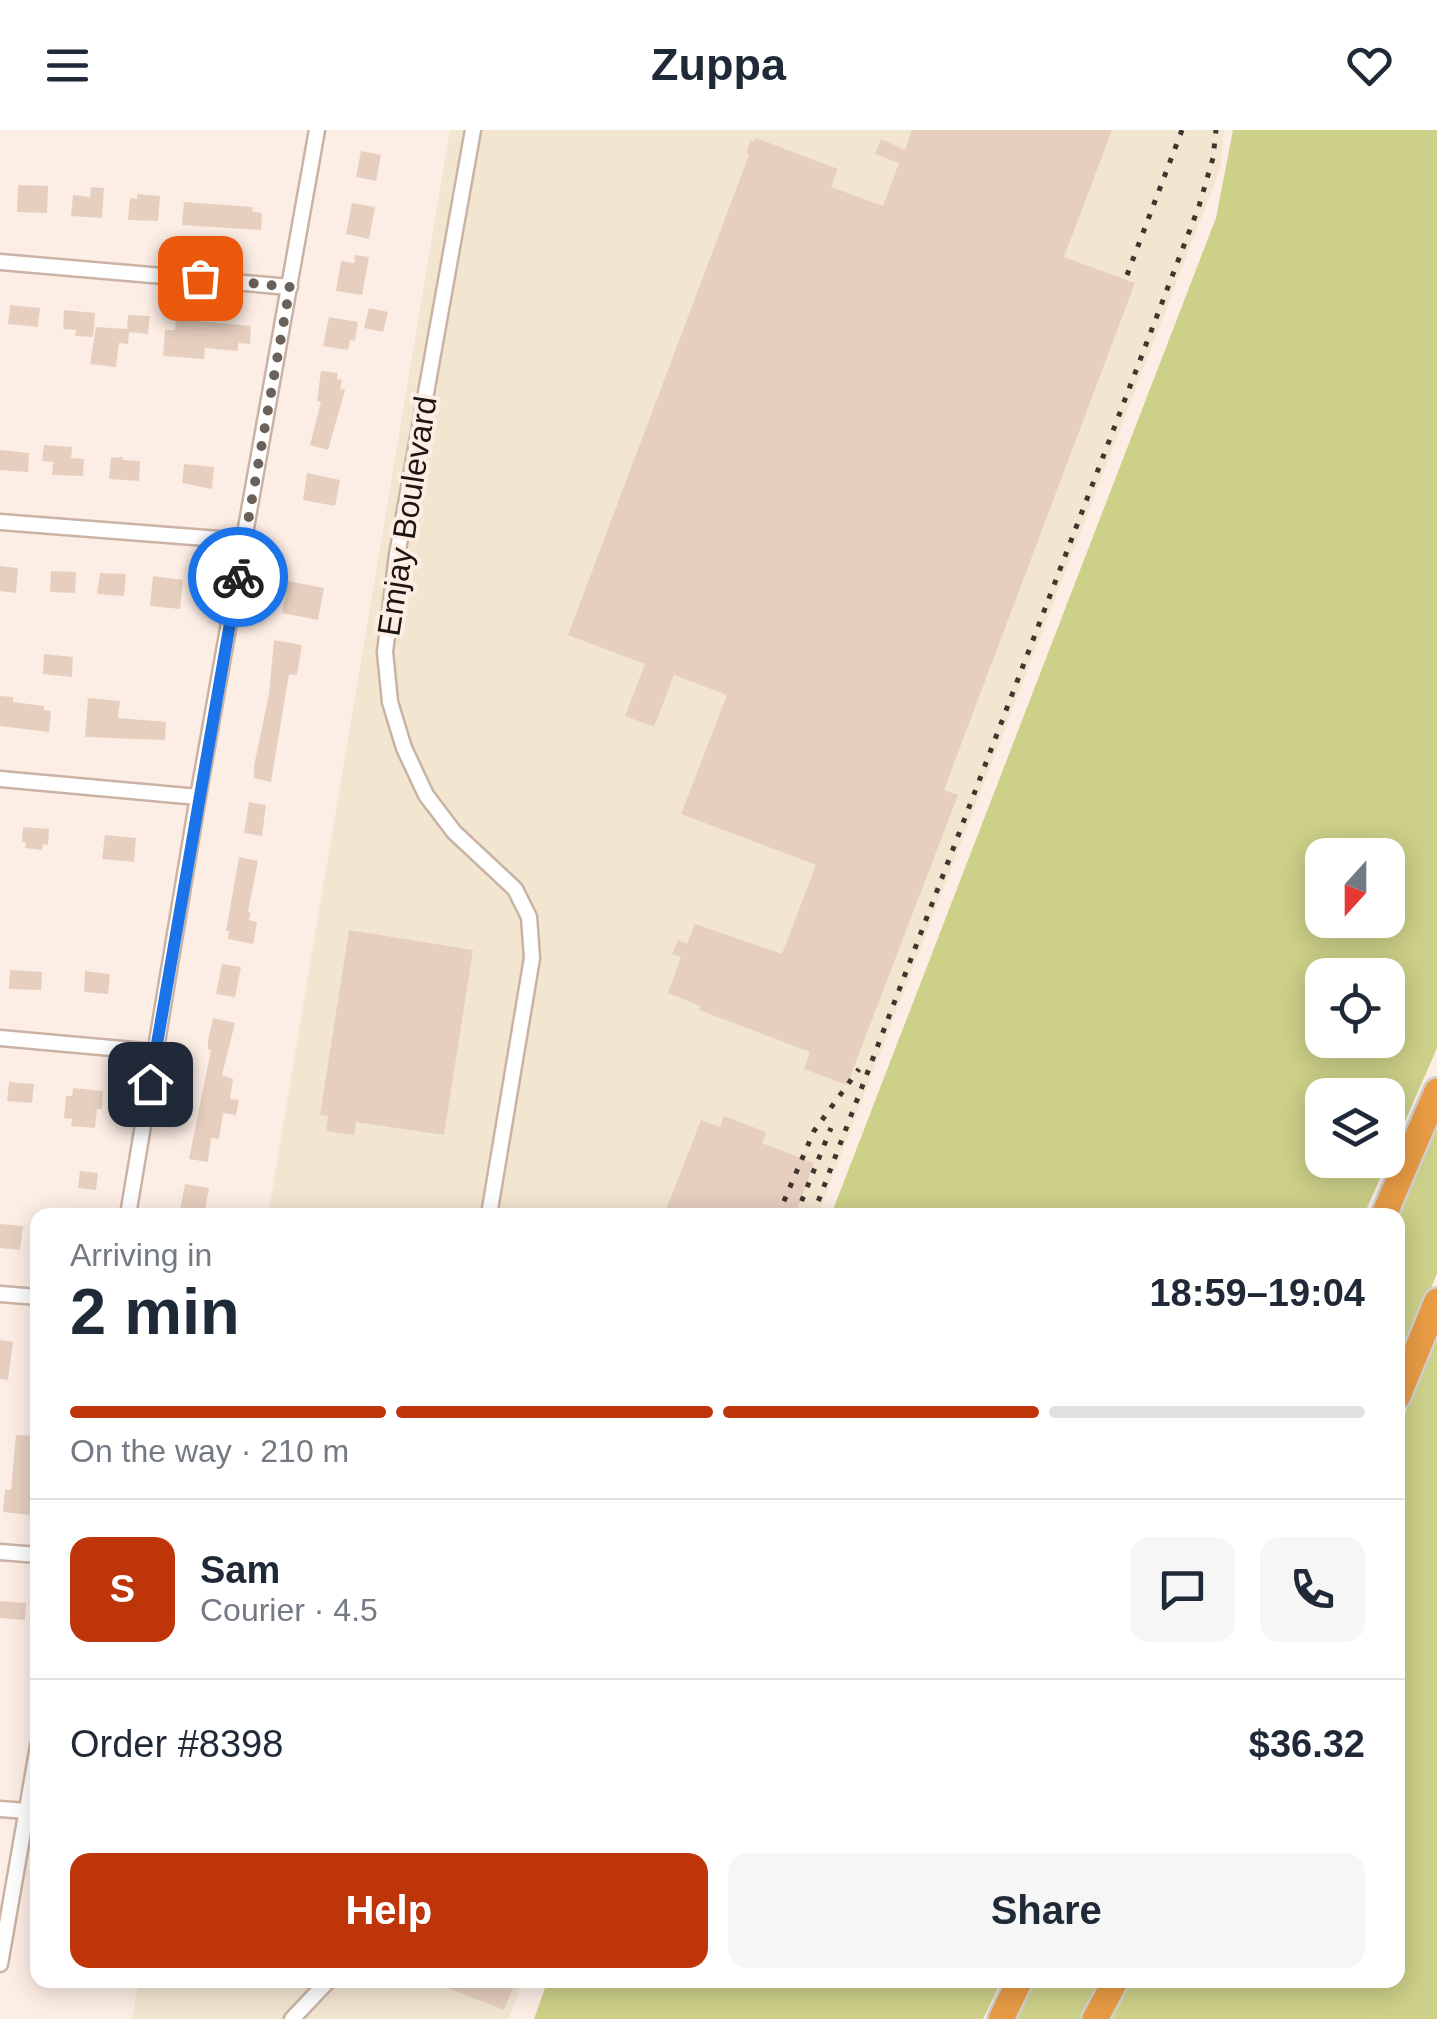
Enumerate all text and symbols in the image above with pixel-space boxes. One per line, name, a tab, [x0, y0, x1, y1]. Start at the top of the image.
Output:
icon: menu	[40, 38, 95, 93]
icon: heart	[1342, 38, 1397, 93]
text: Zuppa	[651, 39, 786, 90]
pin	[158, 236, 243, 321]
icon: bag	[173, 251, 228, 306]
street label: Emjay Boulevard	[370, 394, 444, 638]
courier	[188, 527, 288, 627]
icon: bike	[211, 550, 266, 605]
north arrow	[1305, 838, 1405, 938]
map controls	[1305, 838, 1405, 1178]
button: locate	[1305, 958, 1405, 1058]
pin	[108, 1042, 193, 1127]
icon: home	[123, 1057, 178, 1112]
button: layers	[1305, 1078, 1405, 1178]
text: Arriving in	[70, 1237, 212, 1273]
text: 18:59–19:04	[1149, 1272, 1365, 1314]
text: 2 min	[70, 1275, 240, 1348]
text: On the way · 210 m	[70, 1433, 349, 1469]
button: chat	[1130, 1537, 1235, 1642]
button: phone	[1260, 1537, 1365, 1642]
text: Sam	[200, 1549, 280, 1591]
text: S	[110, 1568, 135, 1610]
text: Courier · 4.5	[200, 1592, 378, 1628]
text: Order #8398	[70, 1723, 283, 1765]
text: $36.32	[1249, 1723, 1365, 1765]
button: Help	[70, 1853, 708, 1968]
button: Share	[728, 1853, 1365, 1968]

